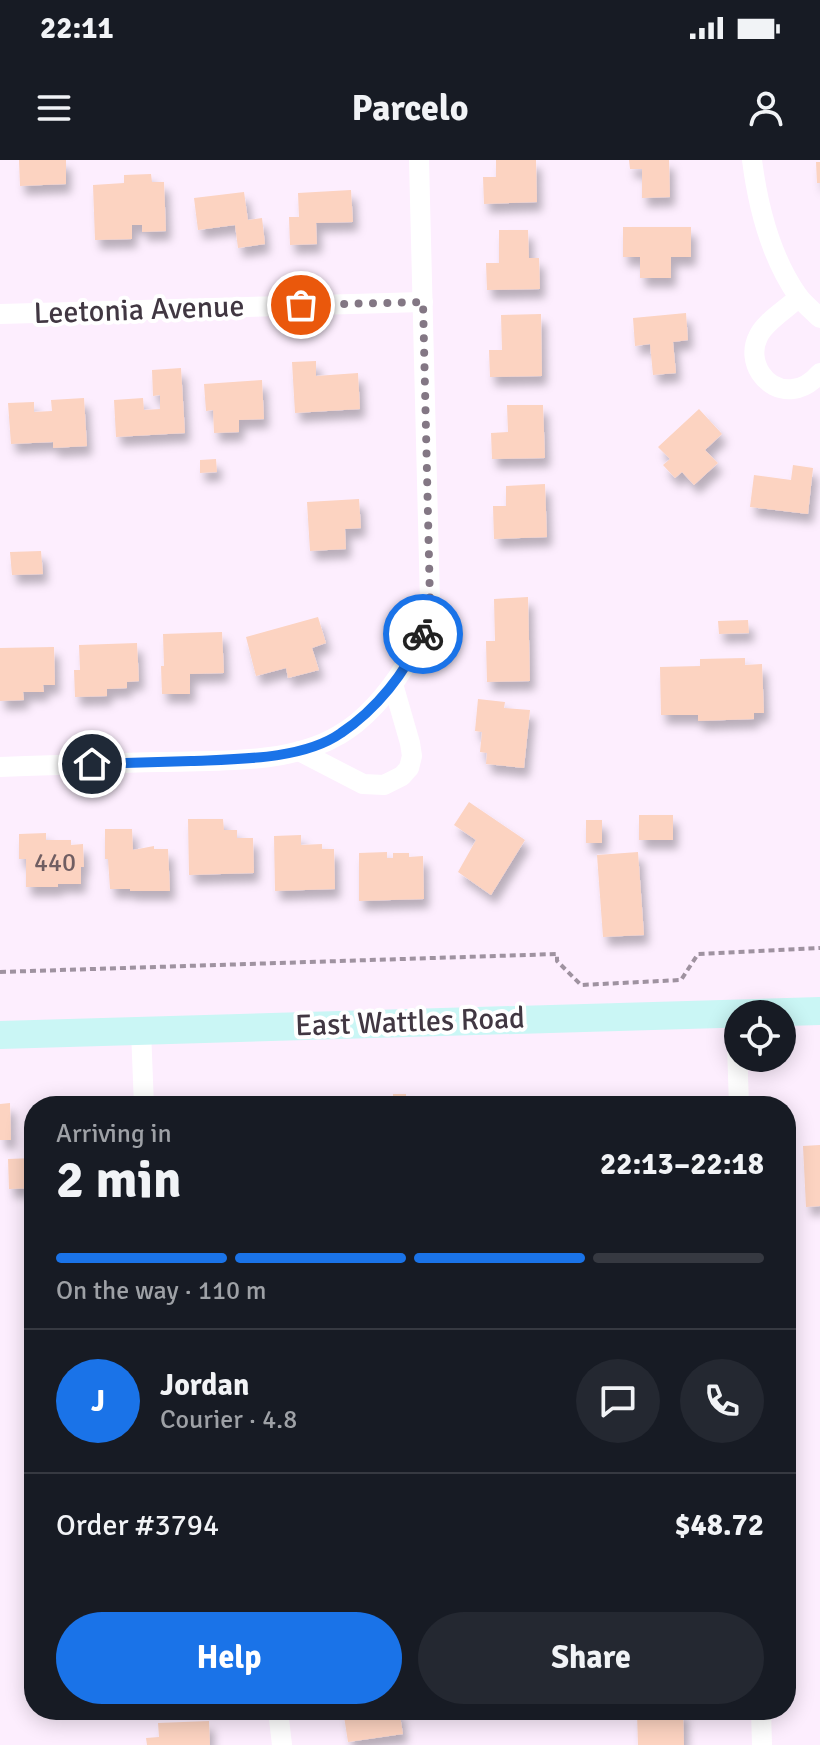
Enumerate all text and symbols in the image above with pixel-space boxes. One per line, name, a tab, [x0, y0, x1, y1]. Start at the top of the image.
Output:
text: 22:11	[40, 10, 114, 47]
icon: menu	[32, 86, 76, 130]
text: Parcelo	[351, 86, 469, 131]
icon: person	[744, 86, 788, 130]
pin	[267, 271, 335, 339]
icon: bag	[279, 283, 323, 327]
street label: Leetonia Avenue	[33, 288, 245, 332]
courier	[383, 594, 463, 674]
icon: bike	[401, 612, 445, 656]
pin	[58, 730, 126, 798]
icon: home	[70, 742, 114, 786]
house number: 440	[34, 847, 76, 879]
street label: East Wattles Road	[294, 999, 526, 1045]
map controls	[724, 1000, 796, 1072]
button: locate	[724, 1000, 796, 1072]
text: Arriving in	[56, 1118, 172, 1150]
text: 22:13–22:18	[600, 1146, 764, 1183]
text: 2 min	[56, 1148, 182, 1212]
text: On the way · 110 m	[56, 1275, 266, 1307]
button: chat	[576, 1359, 660, 1443]
button: phone	[680, 1359, 764, 1443]
text: Jordan	[160, 1367, 249, 1404]
text: J	[91, 1383, 105, 1420]
text: Courier · 4.8	[160, 1404, 297, 1436]
text: Order #3794	[56, 1507, 219, 1544]
text: $48.72	[674, 1507, 764, 1544]
button: Help	[56, 1612, 402, 1704]
button: Share	[418, 1612, 764, 1704]

